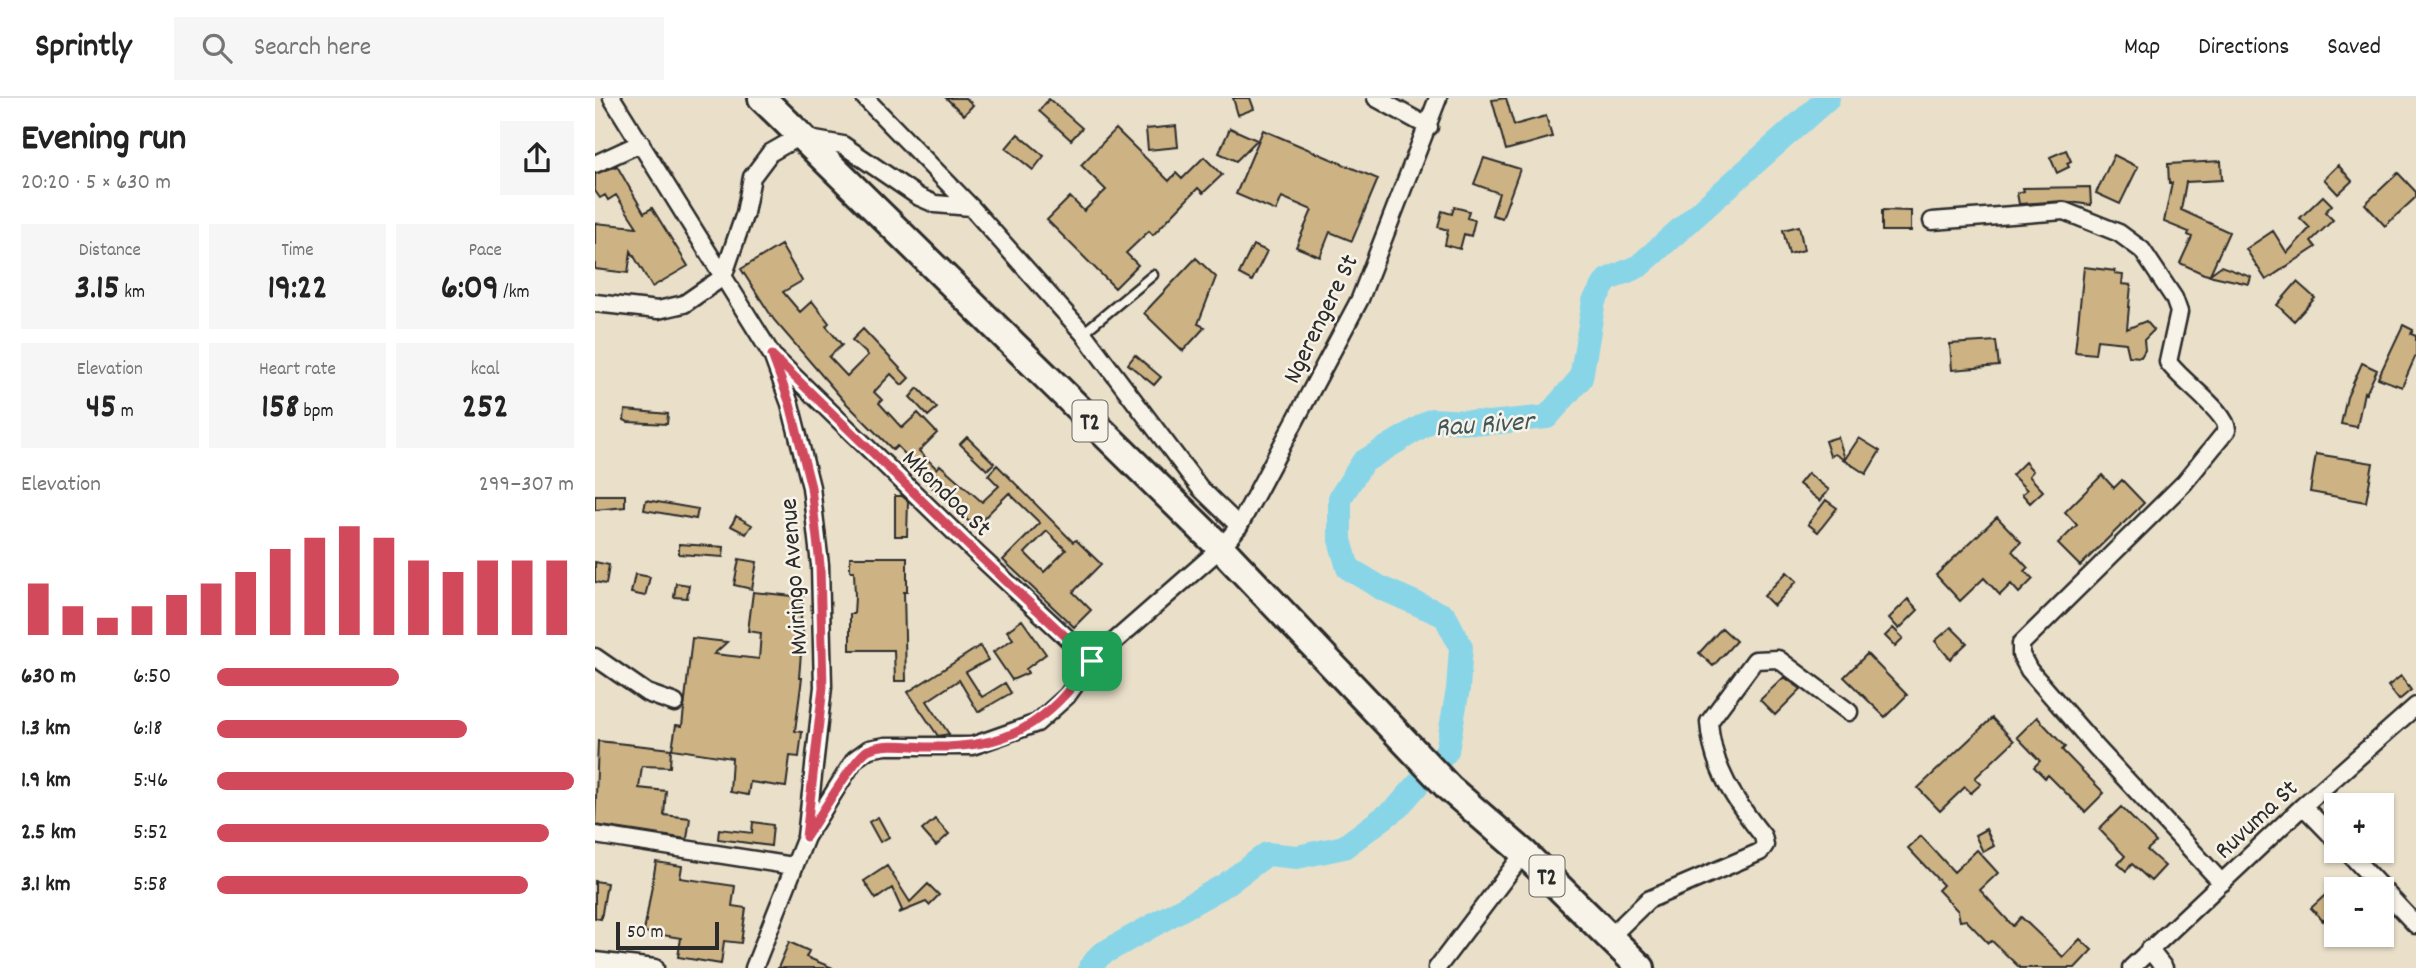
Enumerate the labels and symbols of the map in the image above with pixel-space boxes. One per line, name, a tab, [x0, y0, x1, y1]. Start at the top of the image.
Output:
street label: Ngerengere St	[1275, 248, 1370, 390]
road number: T2	[1072, 400, 1107, 442]
water label: Rau River	[1434, 403, 1538, 450]
street label: Mkondoa St	[892, 442, 999, 547]
street label: Mviringo Avenue	[772, 497, 819, 657]
pin	[1062, 631, 1122, 691]
street label: Ruvuma St	[2207, 772, 2308, 869]
road number: T2	[1529, 856, 1565, 896]
scale bar	[616, 919, 719, 951]

